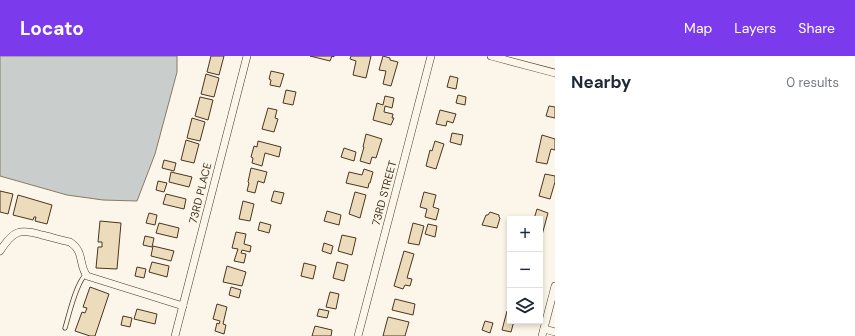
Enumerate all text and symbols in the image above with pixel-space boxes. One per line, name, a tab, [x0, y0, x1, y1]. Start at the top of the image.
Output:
text: Locato	[20, 16, 84, 41]
text: Map	[684, 19, 712, 37]
text: Layers	[734, 19, 776, 37]
text: Share	[798, 19, 835, 37]
text: Nearby	[571, 71, 631, 93]
text: 0 results	[786, 74, 839, 91]
street label: 73RD STREET	[369, 159, 399, 227]
street label: 73RD PLACE	[186, 161, 214, 225]
map controls	[507, 216, 543, 324]
button: +	[507, 216, 543, 252]
button: −	[507, 252, 543, 288]
button: layers	[507, 288, 543, 324]

